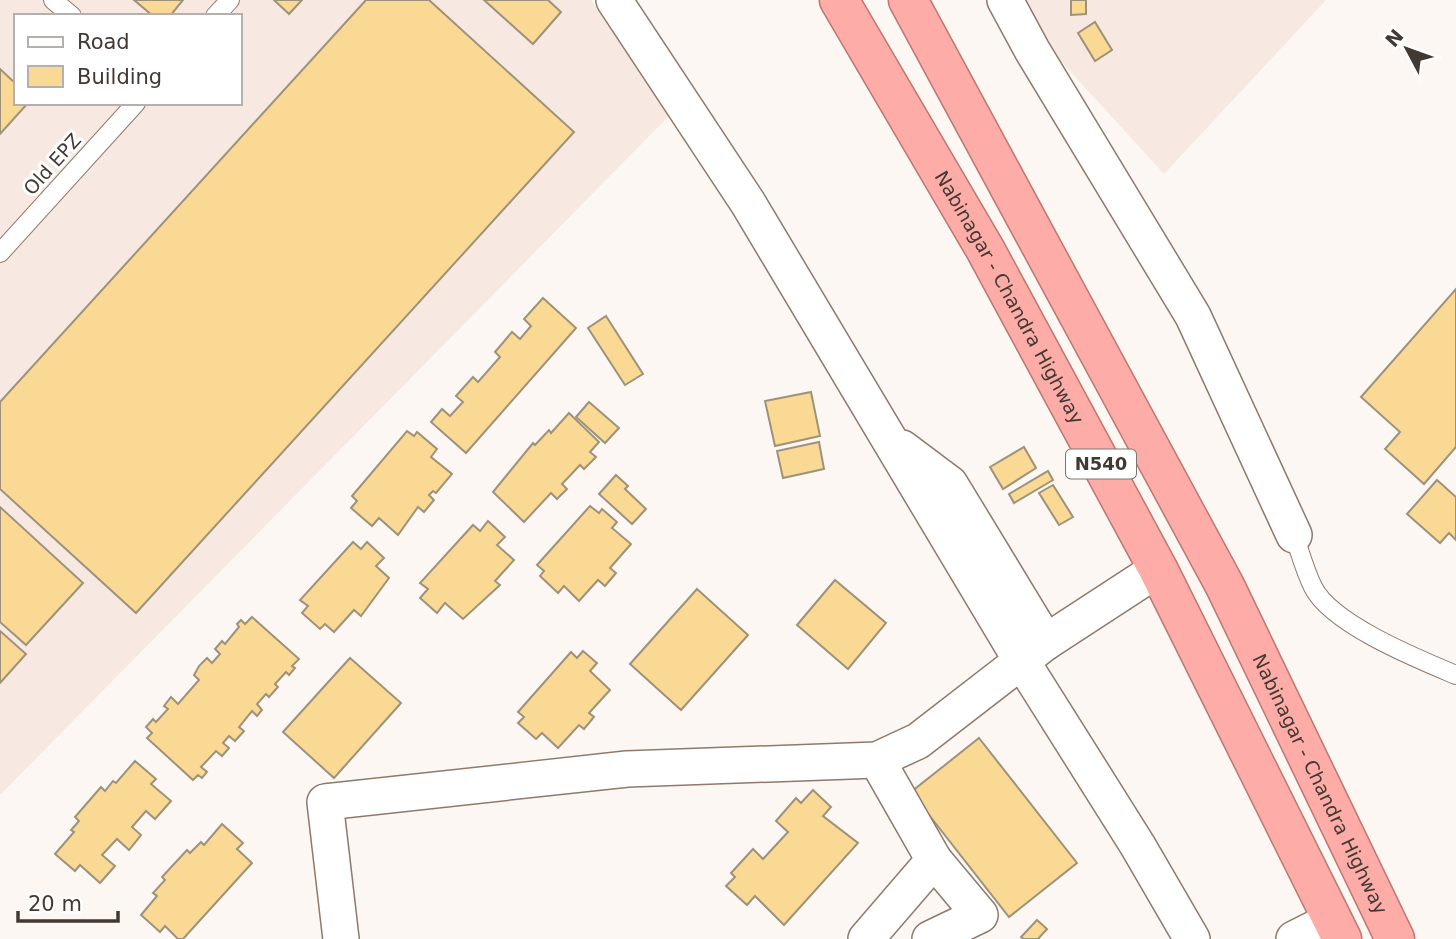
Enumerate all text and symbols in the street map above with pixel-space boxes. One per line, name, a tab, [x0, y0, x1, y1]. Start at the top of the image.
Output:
legend	[14, 14, 242, 105]
north arrow	[1372, 14, 1442, 84]
text: N	[1381, 25, 1408, 51]
text: Road	[77, 30, 130, 54]
text: Building	[77, 65, 162, 89]
street label: Old EPZ	[19, 129, 85, 199]
street label: Nabinagar - Chandra Highway	[931, 167, 1089, 428]
road number: N540	[1066, 450, 1136, 478]
street label: Nabinagar - Chandra Highway	[1248, 650, 1392, 918]
scale bar	[18, 880, 117, 924]
text: 20 m	[28, 892, 82, 916]

